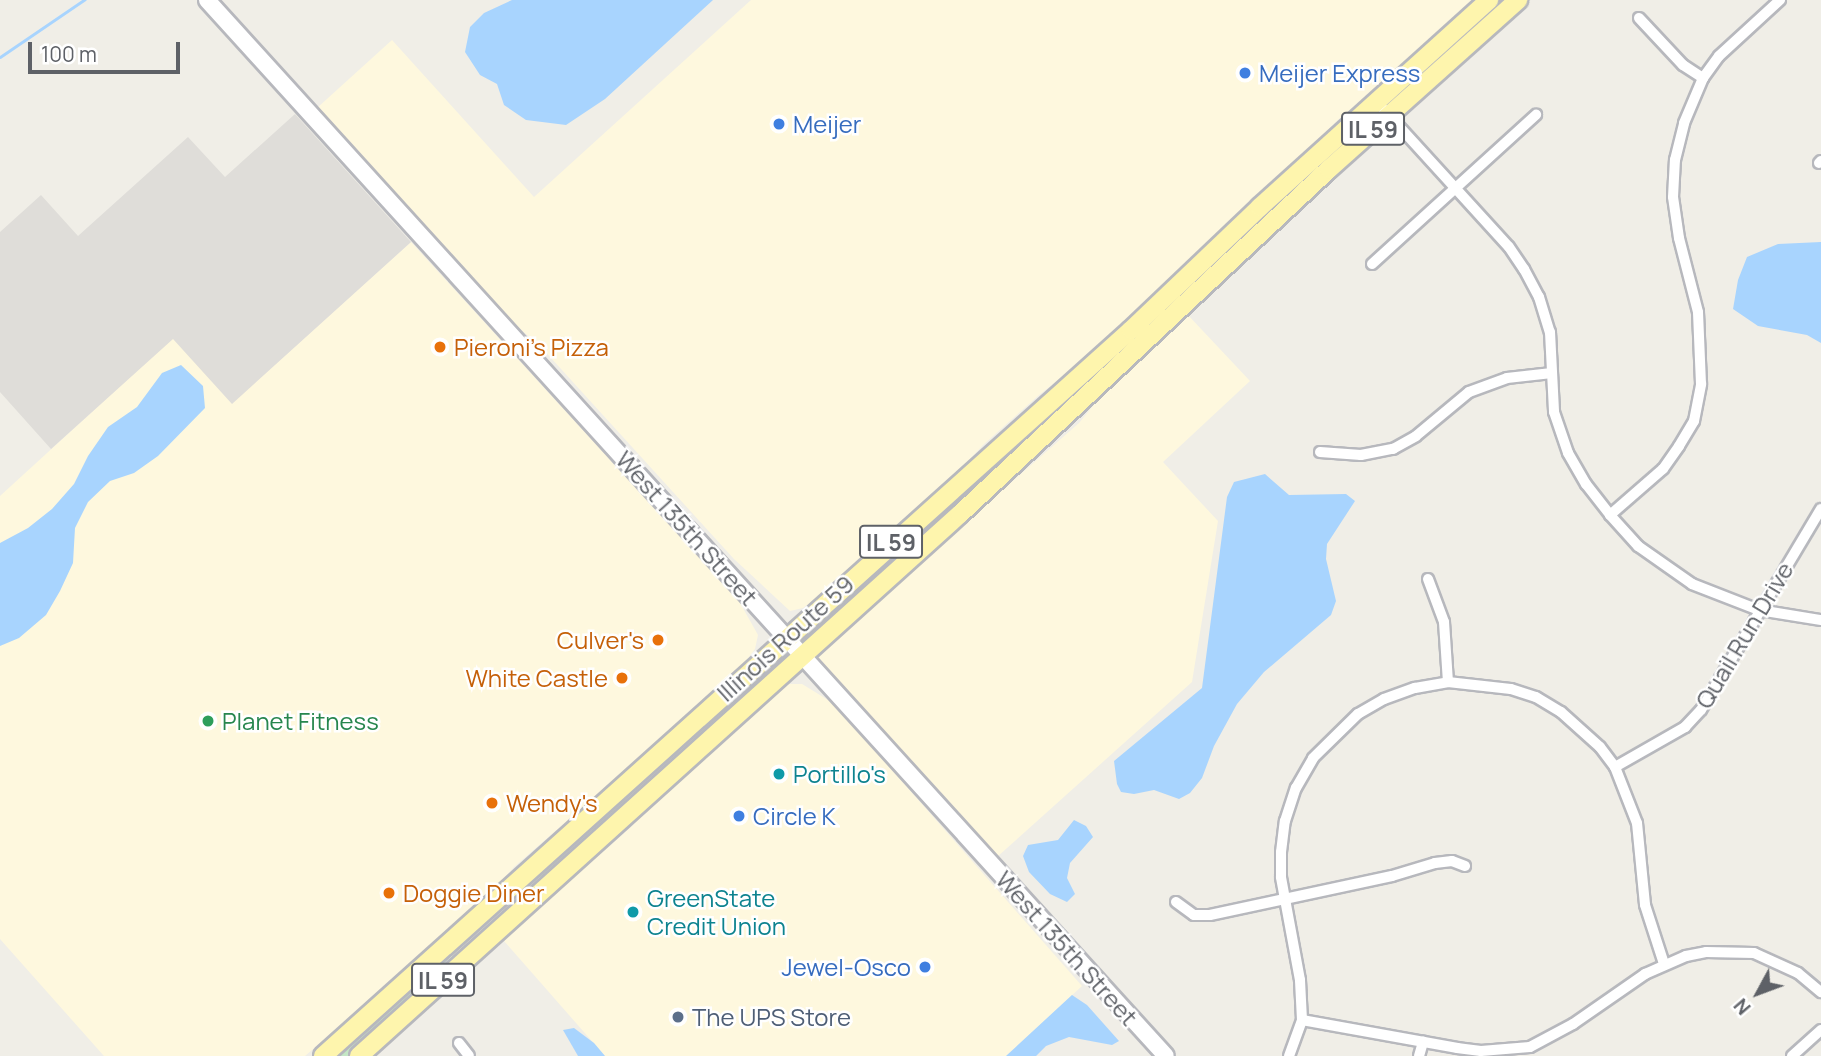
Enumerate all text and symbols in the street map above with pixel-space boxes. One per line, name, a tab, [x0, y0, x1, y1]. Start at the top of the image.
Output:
scale bar	[32, 28, 184, 72]
text: 100 m	[41, 40, 97, 68]
place label: Meijer Express	[1259, 59, 1420, 87]
marker: Meijer Express	[1237, 65, 1253, 81]
place label: Meijer	[793, 110, 861, 138]
road number: IL 59	[1340, 110, 1406, 148]
marker: Meijer	[771, 116, 787, 132]
place label: Pieroni's Pizza	[454, 333, 609, 361]
marker: Pieroni's Pizza	[432, 339, 448, 355]
street label: West 135th Street	[610, 445, 764, 611]
road number: IL 59	[858, 522, 924, 562]
street label: Quail Run Drive	[1689, 557, 1799, 713]
street label: Illinois Route 59	[711, 569, 859, 707]
place label: Culver's	[557, 626, 644, 654]
marker: Culver's	[650, 632, 666, 648]
place label: White Castle	[465, 664, 608, 692]
marker: White Castle	[614, 670, 630, 686]
place label: Planet Fitness	[222, 707, 379, 735]
marker: Planet Fitness	[200, 713, 216, 729]
place label: Portillo's	[793, 760, 886, 788]
marker: Portillo's	[771, 766, 787, 782]
place label: Wendy's	[506, 789, 598, 817]
marker: Wendy's	[484, 795, 500, 811]
place label: Circle K	[753, 802, 836, 830]
marker: Circle K	[731, 808, 747, 824]
street label: West 135th Street	[990, 865, 1144, 1031]
place label: Doggie Diner	[403, 879, 545, 907]
place label: GreenState Credit Union	[647, 884, 786, 940]
marker: Doggie Diner	[381, 885, 397, 901]
marker: GreenState Credit Union	[625, 904, 641, 920]
place label: Jewel-Osco	[782, 953, 911, 981]
north arrow	[1723, 958, 1793, 1028]
marker: Jewel-Osco	[917, 959, 933, 975]
road number: IL 59	[410, 960, 476, 1000]
text: N	[1728, 993, 1756, 1020]
place label: The UPS Store	[692, 1003, 851, 1031]
marker: The UPS Store	[670, 1009, 686, 1025]

